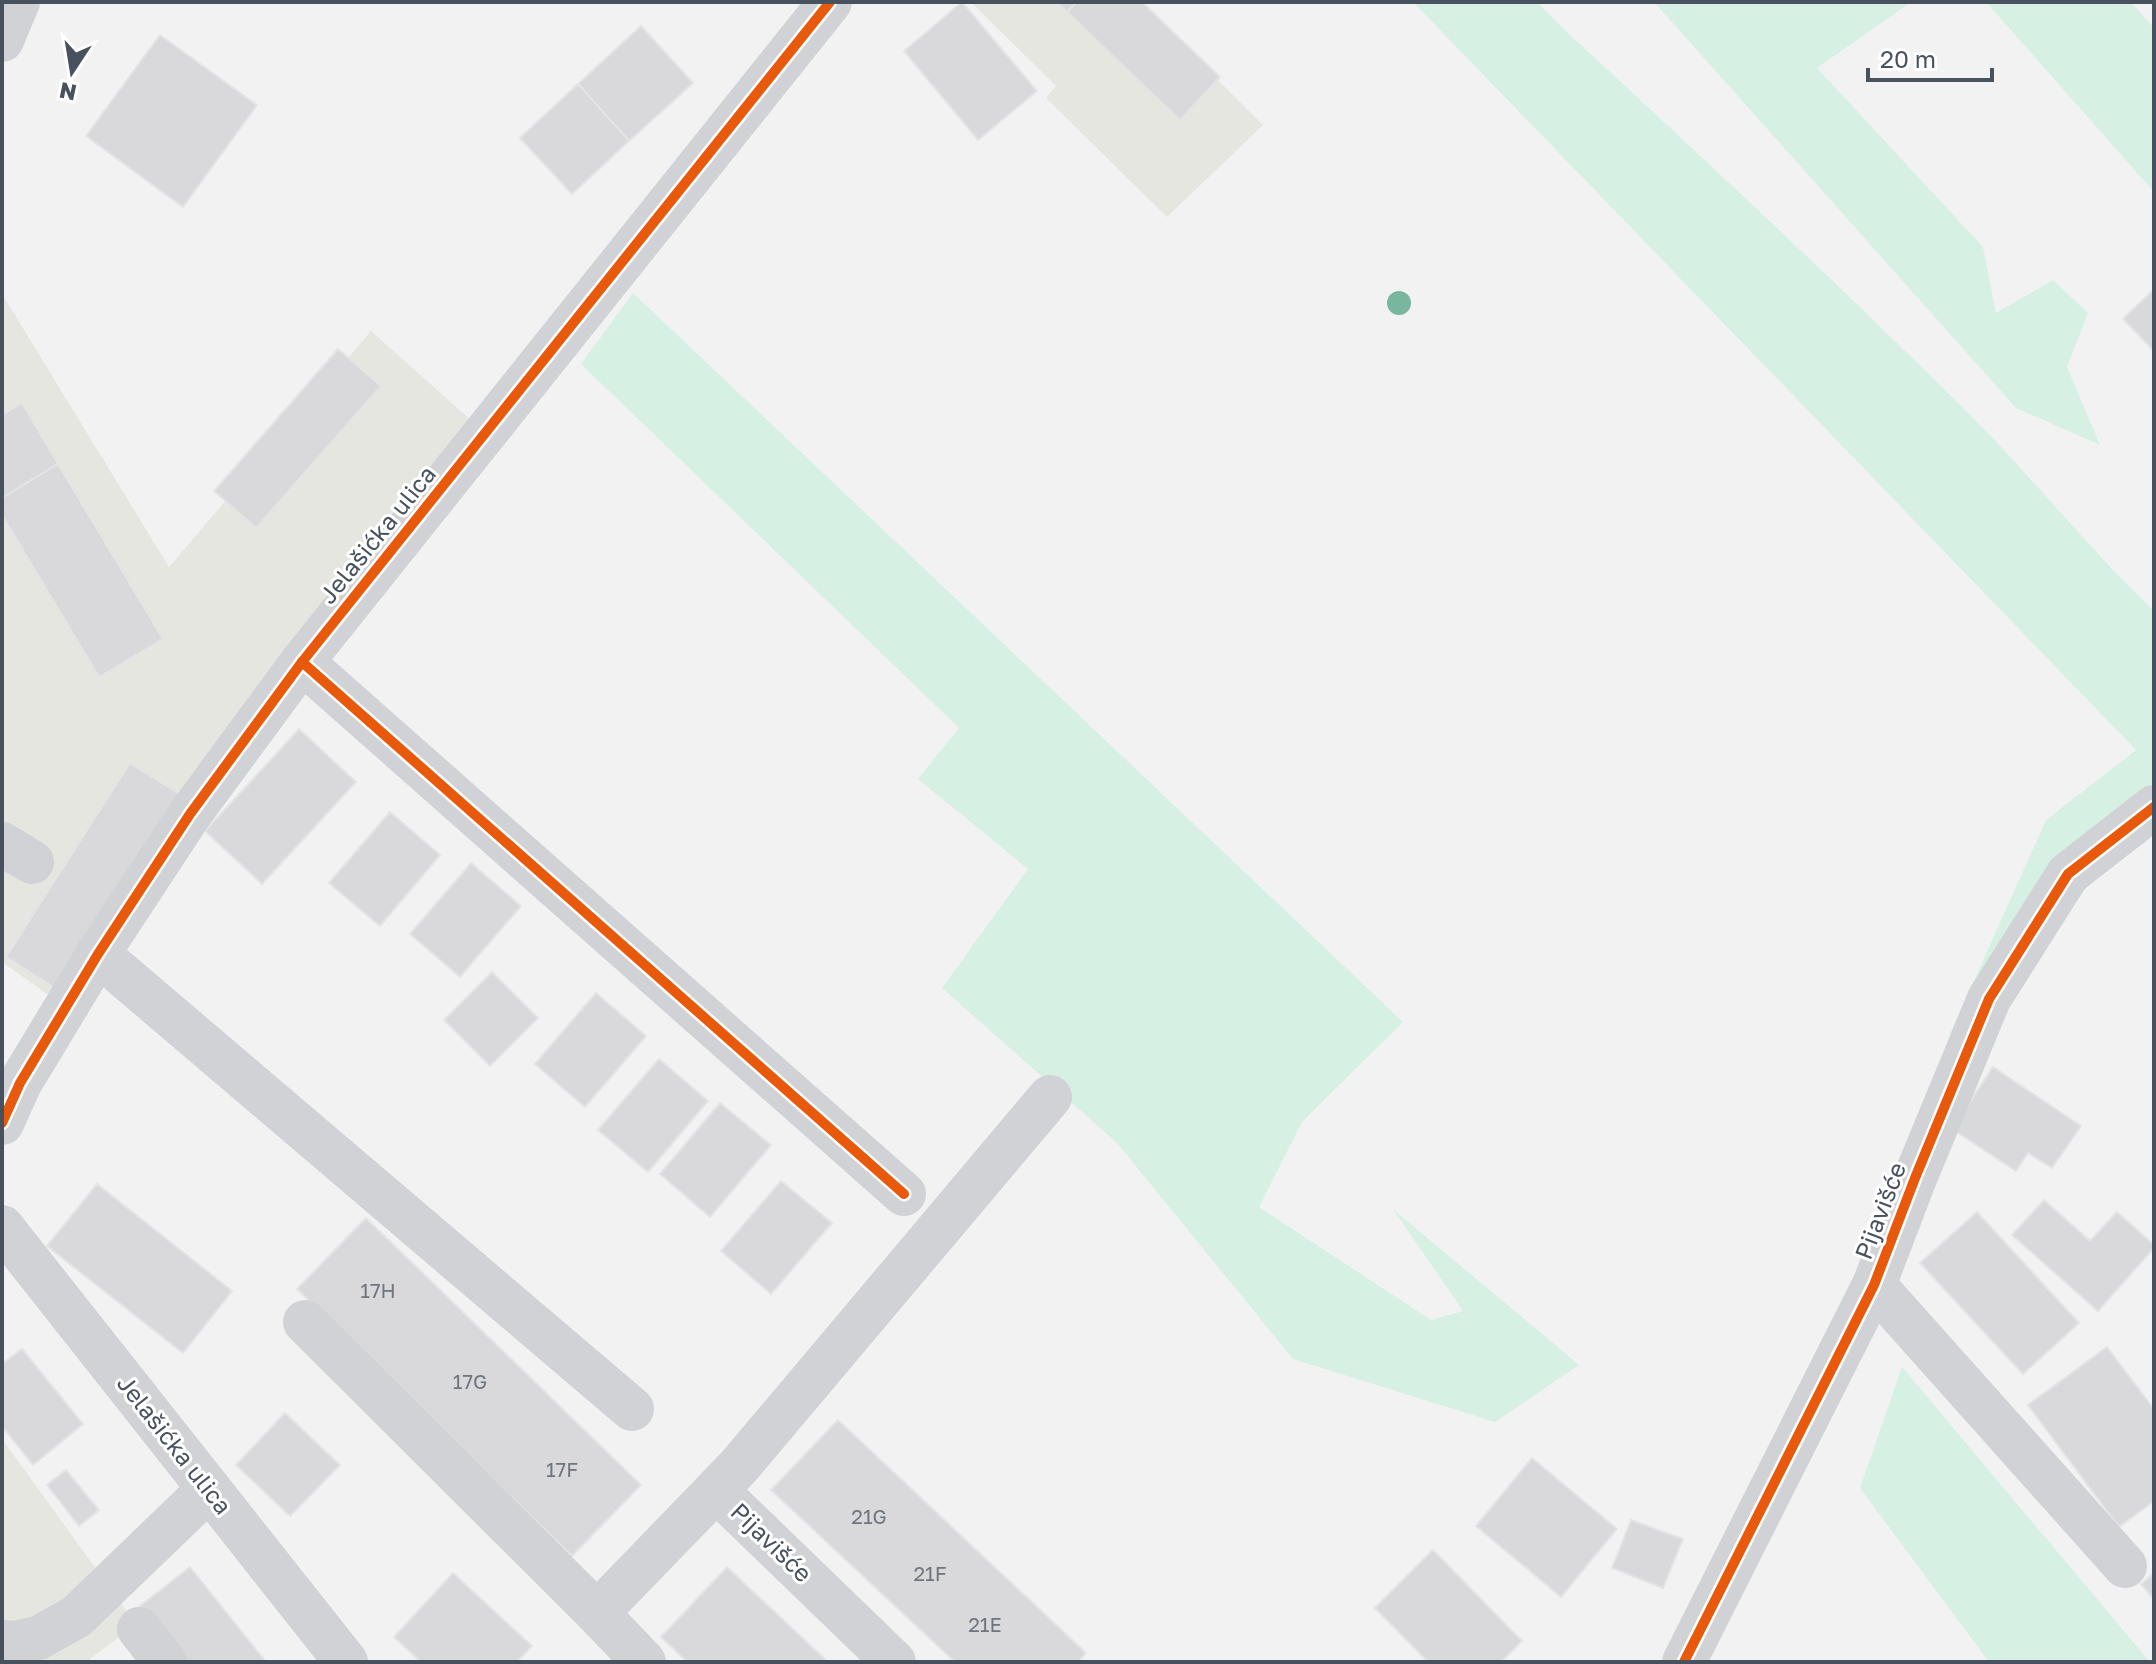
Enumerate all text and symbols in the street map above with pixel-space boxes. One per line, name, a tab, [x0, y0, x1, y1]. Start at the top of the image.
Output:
north arrow	[32, 32, 112, 112]
scale bar	[1868, 32, 1992, 82]
text: 20 m	[1880, 44, 1936, 73]
text: N	[57, 77, 79, 107]
street label: Jelašićka ulica	[312, 459, 441, 609]
street label: Pijavišće	[1848, 1158, 1911, 1263]
house number: 17H	[360, 1278, 396, 1302]
street label: Jelašićka ulica	[112, 1369, 239, 1520]
house number: 17G	[453, 1369, 487, 1393]
house number: 17F	[546, 1457, 578, 1481]
street label: Pijavišće	[726, 1496, 819, 1588]
house number: 21G	[851, 1504, 887, 1528]
house number: 21F	[913, 1561, 947, 1585]
house number: 21E	[968, 1612, 1002, 1636]

